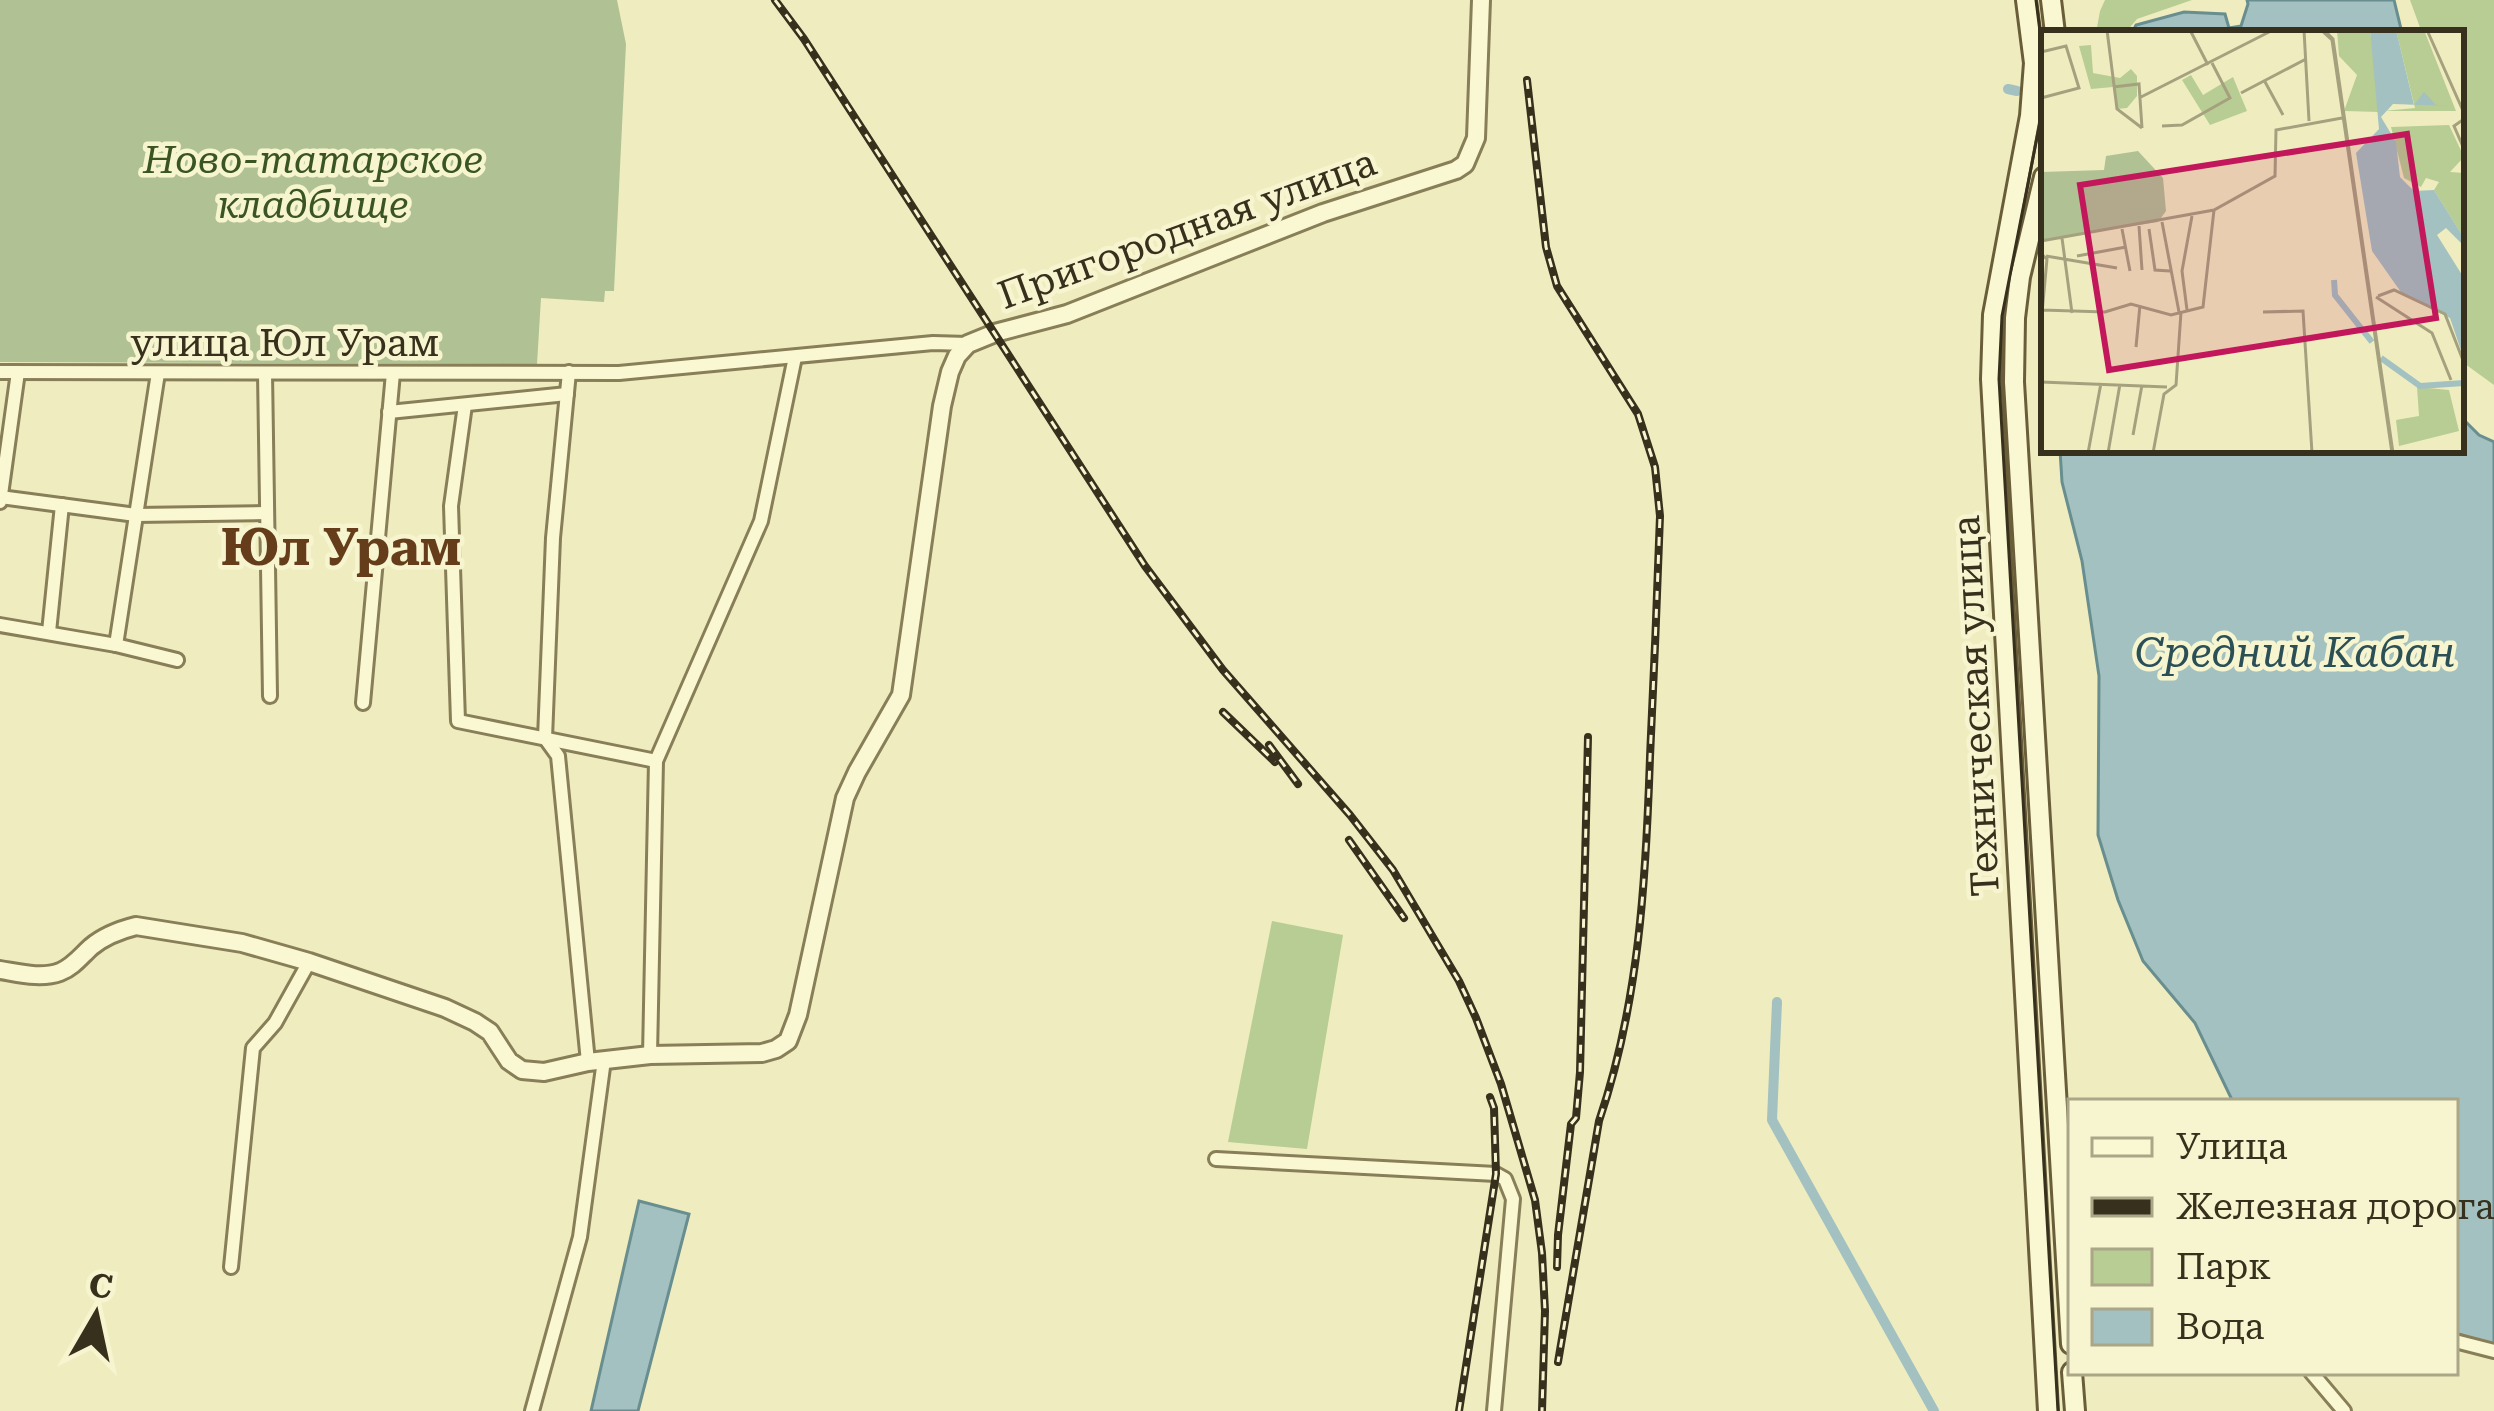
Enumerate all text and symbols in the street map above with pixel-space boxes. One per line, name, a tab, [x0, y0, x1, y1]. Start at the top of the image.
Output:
inset map	[2041, 30, 2464, 453]
park label: Ново-татарское кладбище	[142, 137, 483, 228]
street label: Пригородная улица	[992, 139, 1382, 319]
street label: улица Юл Урам	[131, 320, 440, 366]
street label: Техническая улица	[1943, 514, 2009, 898]
district label: Юл Урам	[221, 518, 461, 577]
water label: Средний Кабан	[2135, 628, 2455, 677]
legend	[2068, 1099, 2458, 1375]
text: Улица	[2176, 1126, 2288, 1168]
text: Железная дорога	[2176, 1186, 2494, 1228]
text: Парк	[2176, 1246, 2271, 1288]
north arrow	[36, 1255, 156, 1375]
text: С	[86, 1265, 115, 1307]
text: Вода	[2176, 1306, 2265, 1348]

